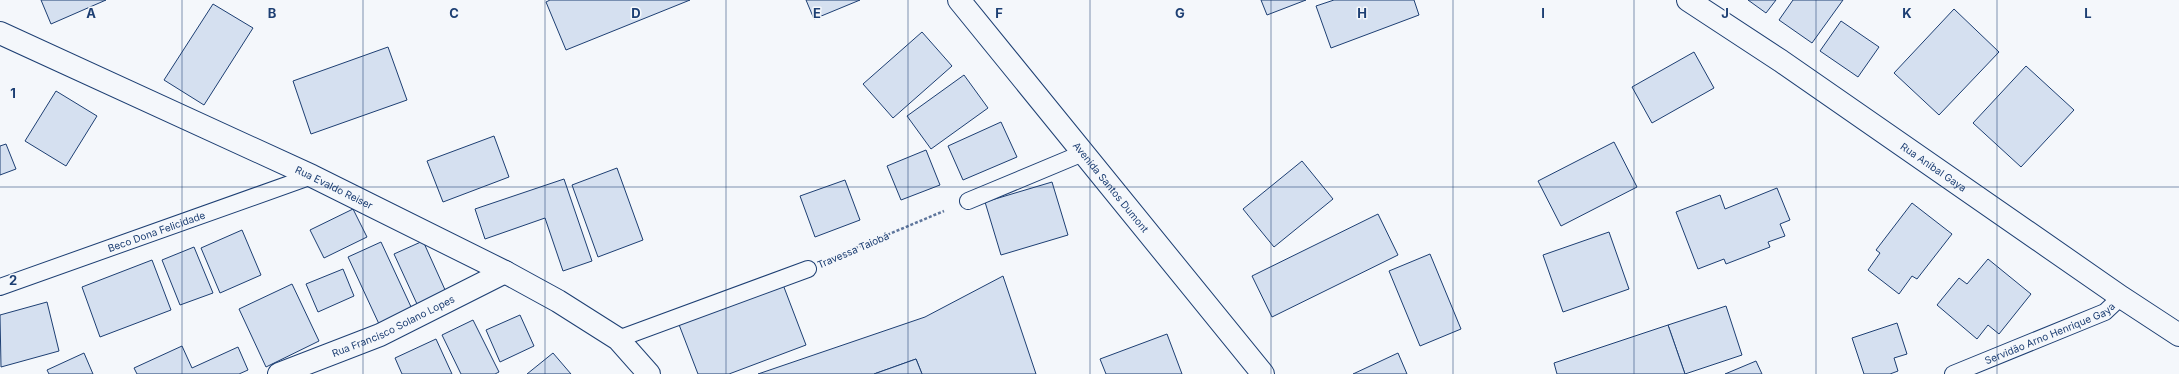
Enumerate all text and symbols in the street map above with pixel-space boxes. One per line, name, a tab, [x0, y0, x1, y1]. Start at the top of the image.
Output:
text: A	[86, 5, 96, 21]
text: B	[268, 5, 277, 21]
text: C	[449, 5, 459, 21]
text: D	[631, 5, 641, 21]
text: E	[813, 5, 821, 21]
text: F	[995, 5, 1003, 21]
text: G	[1175, 5, 1185, 21]
text: H	[1357, 5, 1367, 21]
text: I	[1541, 5, 1545, 21]
text: J	[1721, 5, 1729, 21]
text: K	[1902, 5, 1912, 21]
text: L	[2084, 5, 2092, 21]
text: 1	[10, 85, 16, 101]
street label: Avenida Santos Dumont	[1071, 139, 1152, 235]
street label: Rua Aníbal Gaya	[1898, 140, 1969, 194]
street label: Rua Evaldo Reiser	[293, 163, 375, 211]
street label: Beco Dona Felicidade	[106, 208, 207, 254]
street label: Travessa Taiobá	[815, 229, 891, 271]
text: 2	[9, 272, 17, 288]
street label: Rua Francisco Solano Lopes	[330, 292, 456, 359]
street label: Servidão Arno Henrique Gaya	[1983, 300, 2117, 366]

